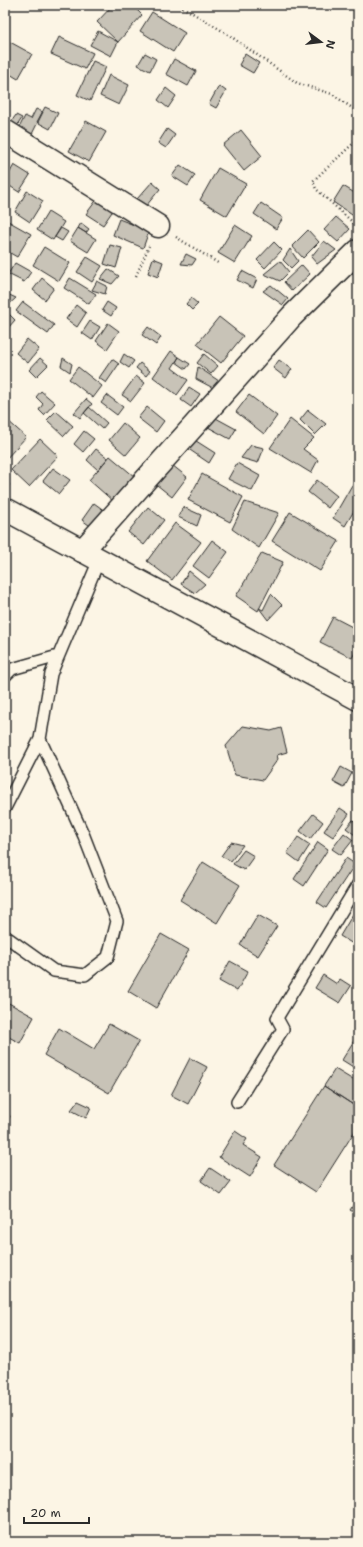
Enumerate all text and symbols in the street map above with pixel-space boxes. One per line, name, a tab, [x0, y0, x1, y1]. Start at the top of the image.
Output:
north arrow	[301, 22, 341, 62]
text: N	[322, 38, 339, 51]
scale bar	[24, 1499, 89, 1525]
text: 20 m	[30, 1505, 61, 1521]

